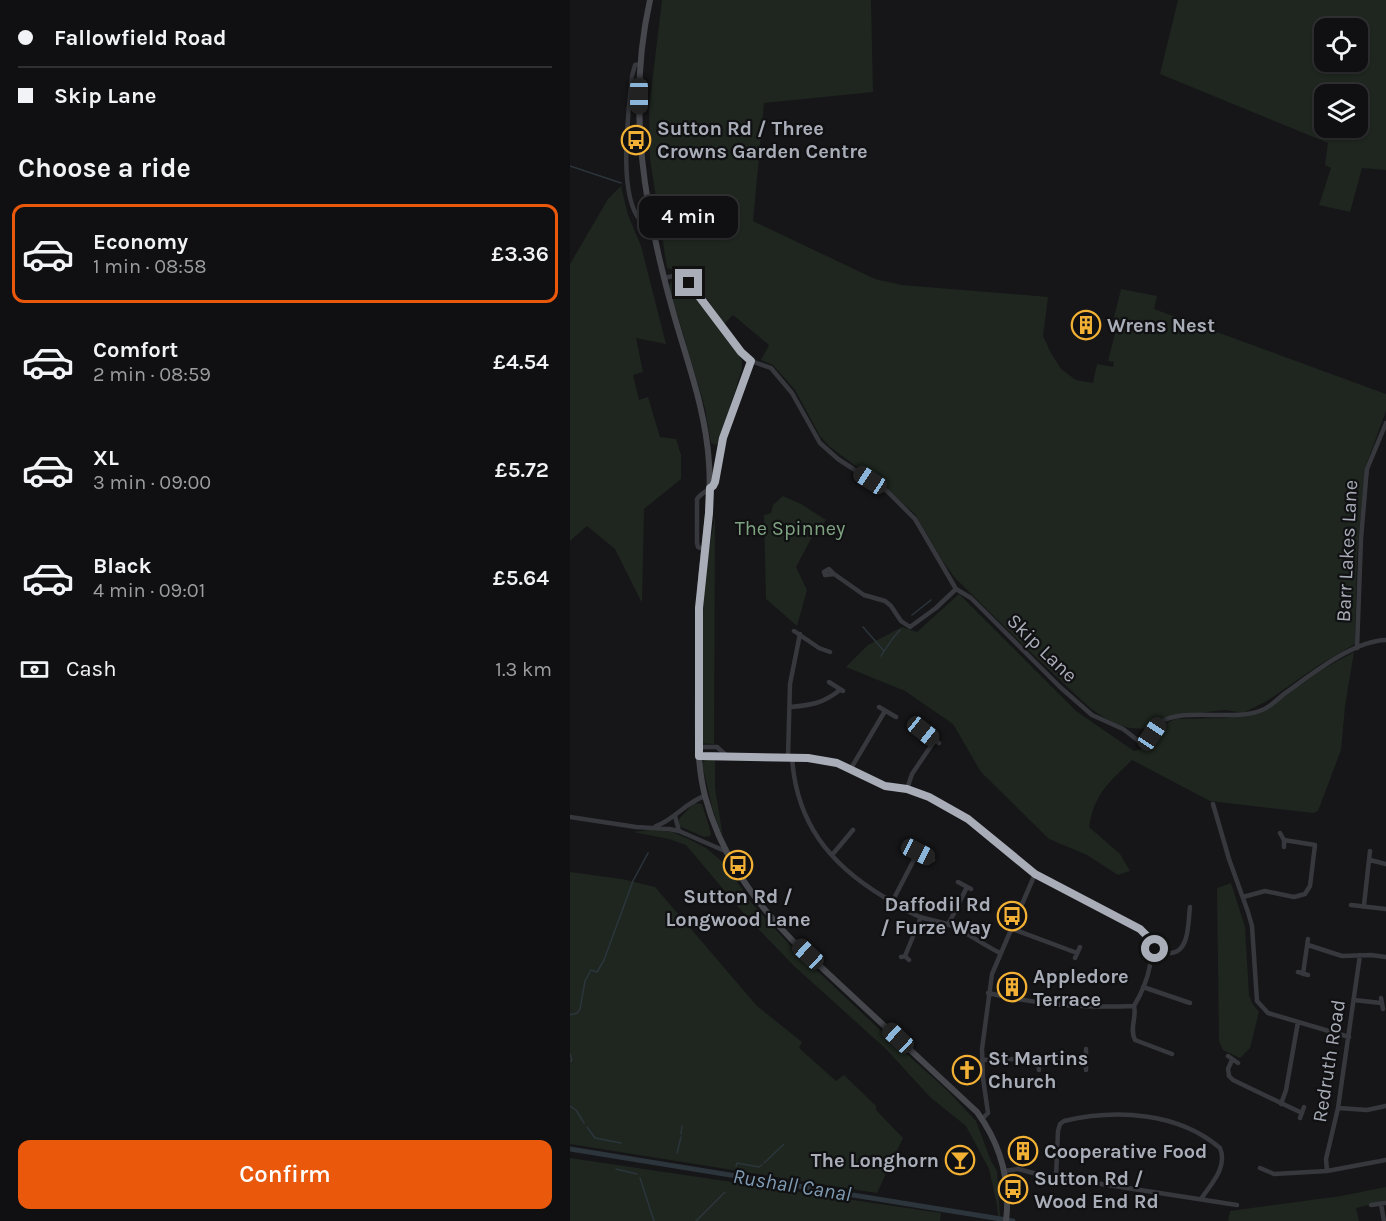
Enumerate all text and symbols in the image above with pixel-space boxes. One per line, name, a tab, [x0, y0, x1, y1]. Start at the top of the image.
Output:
map controls	[1314, 18, 1368, 138]
button: locate	[1314, 18, 1368, 72]
text: Fallowfield Road	[54, 25, 227, 51]
car	[630, 78, 648, 114]
text: Skip Lane	[54, 83, 156, 109]
button: layers	[1314, 84, 1368, 138]
place label: Sutton Rd / Three Crowns Garden Centre	[657, 117, 868, 163]
bus stop icon: Sutton Rd / Three Crowns Garden Centre	[620, 124, 652, 156]
text: Choose a ride	[18, 152, 191, 184]
callout: 4 min	[640, 196, 738, 238]
text: 4 min	[661, 205, 716, 228]
icon: car	[21, 227, 75, 281]
text: Economy	[93, 229, 188, 255]
text: £3.36	[491, 241, 549, 267]
text: 1 min · 08:58	[93, 255, 207, 278]
route end	[675, 269, 702, 296]
building icon: Wrens Nest	[1070, 309, 1102, 341]
place label: Wrens Nest	[1107, 314, 1215, 337]
icon: car	[21, 335, 75, 389]
text: Comfort	[93, 337, 178, 363]
text: £4.54	[493, 349, 549, 375]
text: 2 min · 08:59	[93, 363, 211, 386]
icon: car	[21, 443, 75, 497]
text: XL	[93, 445, 119, 471]
text: £5.72	[495, 457, 549, 483]
car	[850, 463, 890, 497]
text: 3 min · 09:00	[93, 471, 211, 494]
street label: Barr Lakes Lane	[1332, 479, 1362, 623]
park label: The Spinney	[735, 517, 845, 540]
icon: car	[21, 551, 75, 605]
text: Black	[93, 553, 152, 579]
text: £5.64	[493, 565, 549, 591]
text: 4 min · 09:01	[93, 579, 205, 602]
street label: Skip Lane	[1002, 609, 1082, 687]
icon: cash	[18, 653, 51, 686]
text: Cash	[66, 656, 116, 682]
text: 1.3 km	[495, 658, 552, 681]
car	[903, 713, 943, 749]
car	[1134, 714, 1170, 754]
car	[898, 836, 938, 868]
bus stop icon: Sutton Rd / Longwood Lane	[722, 849, 754, 881]
place label: Sutton Rd / Longwood Lane	[665, 885, 811, 931]
place label: Daffodil Rd / Furze Way	[880, 893, 991, 939]
bus stop icon: Daffodil Rd / Furze Way	[996, 900, 1028, 932]
car	[789, 935, 827, 973]
route start	[1141, 935, 1168, 962]
place label: Appledore Terrace	[1033, 965, 1129, 1011]
building icon: Appledore Terrace	[996, 971, 1028, 1003]
street label: Redruth Road	[1308, 998, 1350, 1124]
car	[879, 1019, 917, 1057]
place label: St Martins Church	[988, 1047, 1088, 1093]
church icon: St Martins Church	[951, 1054, 983, 1086]
building icon: Cooperative Food	[1007, 1135, 1039, 1167]
button: Confirm	[18, 1140, 552, 1209]
place label: Cooperative Food	[1044, 1140, 1207, 1163]
bar icon: The Longhorn	[944, 1144, 976, 1176]
place label: The Longhorn	[811, 1149, 939, 1172]
water label: Rushall Canal	[731, 1164, 853, 1206]
place label: Sutton Rd / Wood End Rd	[1034, 1167, 1159, 1213]
bus stop icon: Sutton Rd / Wood End Rd	[997, 1173, 1029, 1205]

